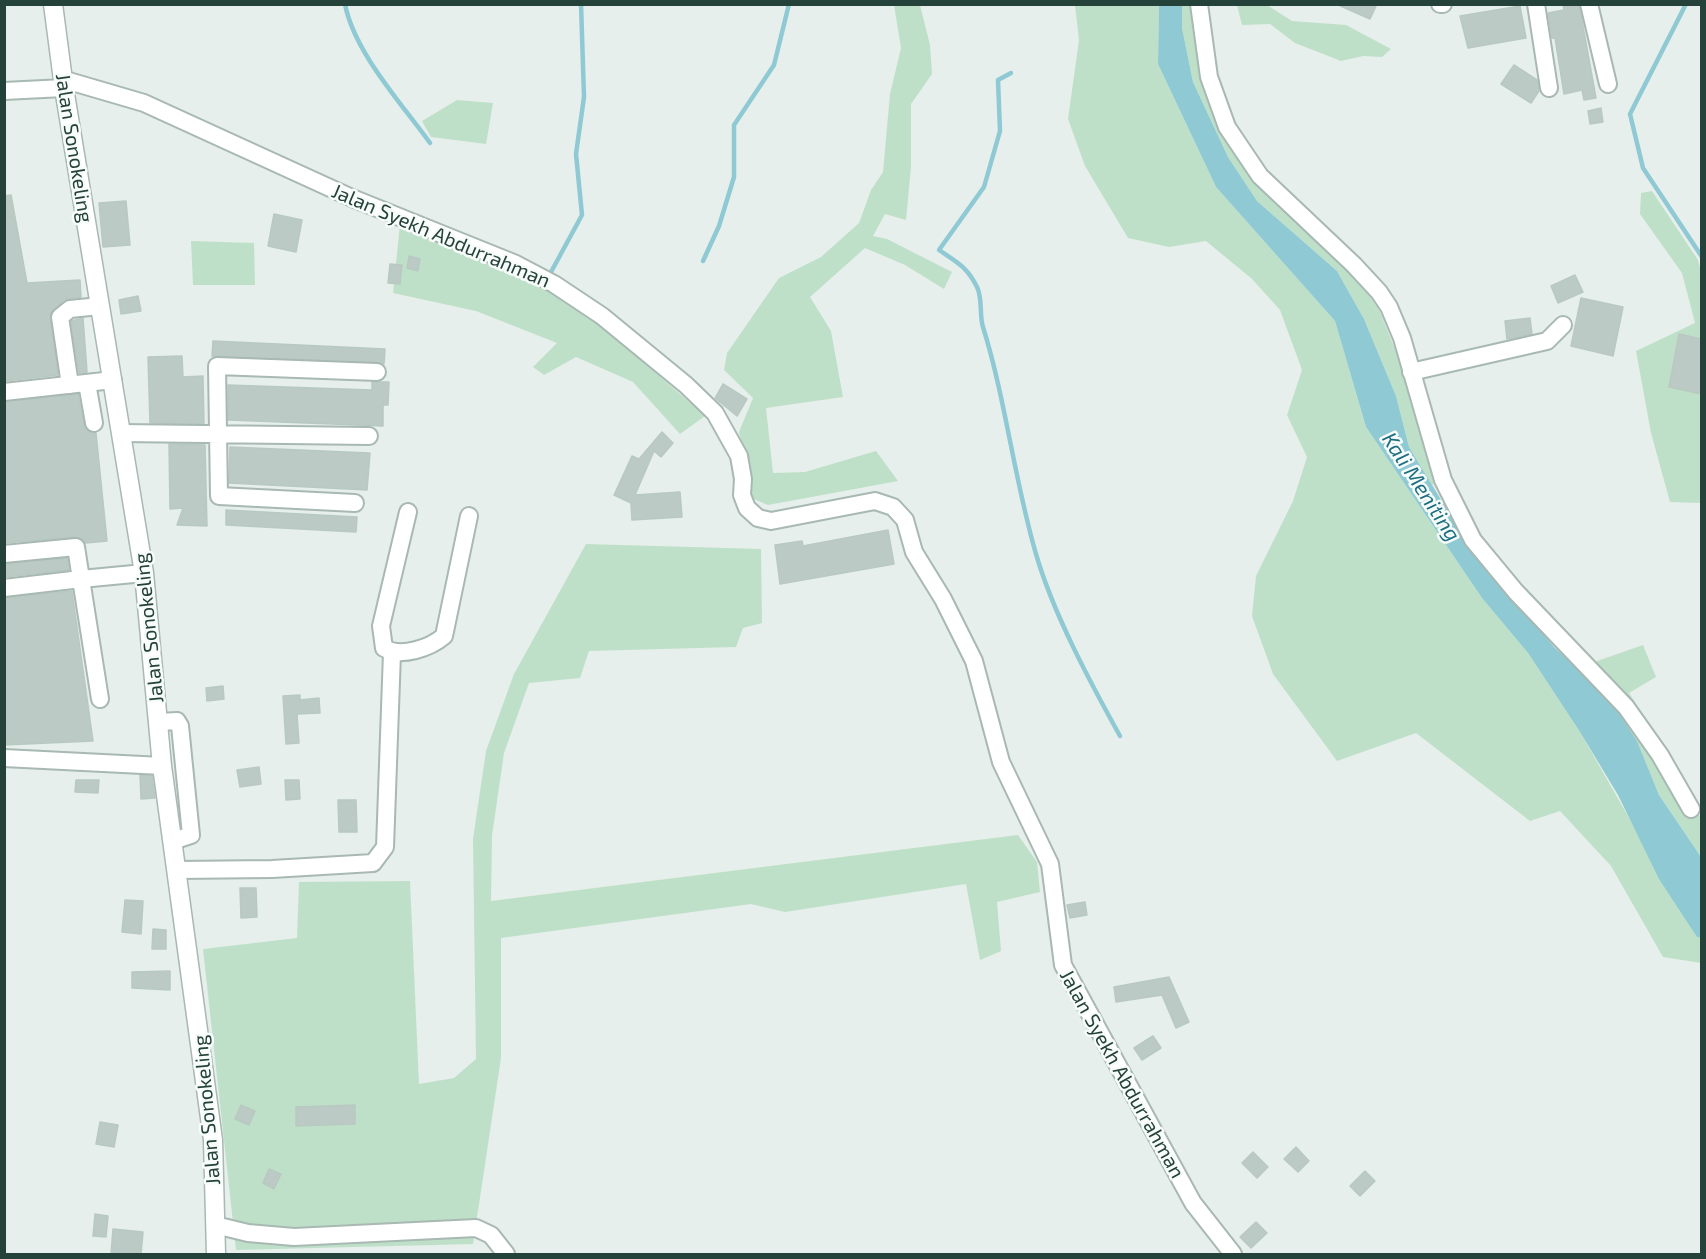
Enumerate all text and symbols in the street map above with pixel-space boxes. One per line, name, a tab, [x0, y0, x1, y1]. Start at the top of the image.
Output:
street label: Jalan Sonokeling	[50, 72, 98, 224]
street label: Jalan Syekh Abdurrahman	[328, 179, 554, 293]
water label: Kali Meniting	[1377, 428, 1465, 546]
street label: Jalan Sonokeling	[129, 552, 169, 704]
street label: Jalan Syekh Abdurrahman	[1055, 966, 1189, 1182]
street label: Jalan Sonokeling	[188, 1034, 226, 1186]

